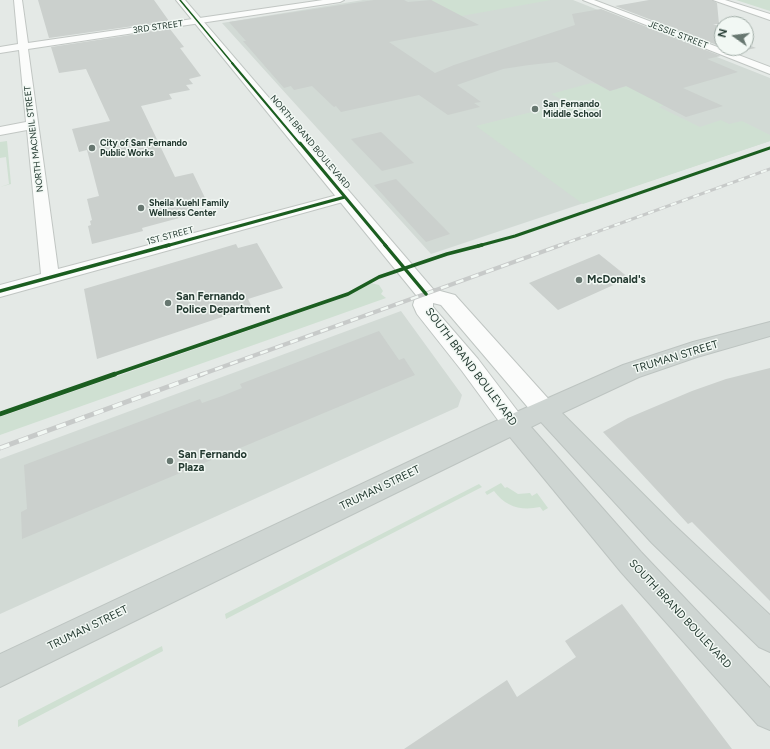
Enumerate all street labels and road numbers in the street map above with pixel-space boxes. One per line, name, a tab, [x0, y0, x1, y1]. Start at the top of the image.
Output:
street label: 3RD STREET	[132, 18, 184, 36]
street label: JESSIE STREET	[647, 19, 709, 51]
street label: NORTH MACNEIL STREET	[22, 85, 46, 193]
street label: NORTH BRAND BOULEVARD	[268, 93, 352, 191]
street label: 1ST STREET	[145, 225, 195, 247]
street label: SOUTH BRAND BOULEVARD	[422, 305, 520, 429]
street label: TRUMAN STREET	[632, 338, 720, 376]
street label: TRUMAN STREET	[338, 463, 422, 513]
street label: SOUTH BRAND BOULEVARD	[626, 557, 734, 671]
street label: TRUMAN STREET	[46, 603, 130, 653]

